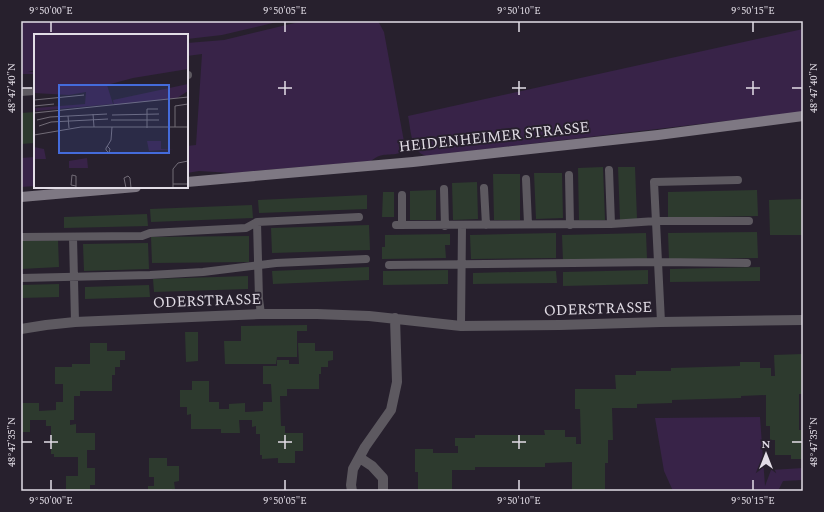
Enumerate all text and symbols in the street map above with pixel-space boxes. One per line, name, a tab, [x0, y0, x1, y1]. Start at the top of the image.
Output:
text: 9°50'00"E	[29, 3, 73, 19]
text: 9°50'05"E	[263, 3, 307, 19]
text: 9°50'10"E	[497, 3, 541, 19]
text: 9°50'15"E	[731, 3, 775, 19]
inset map	[34, 34, 188, 188]
text: 48°47'40"N	[4, 63, 20, 113]
text: 48°47'40"N	[806, 63, 822, 113]
street label: HEIDENHEIMER STRASSE	[398, 116, 590, 158]
street label: ODERSTRASSE	[152, 288, 262, 314]
street label: ODERSTRASSE	[543, 296, 653, 322]
text: 48°47'35"N	[4, 417, 20, 467]
text: 48°47'35"N	[806, 417, 822, 467]
north arrow	[746, 434, 786, 474]
text: N	[762, 436, 771, 453]
text: 9°50'00"E	[29, 493, 73, 509]
text: 9°50'05"E	[263, 493, 307, 509]
text: 9°50'10"E	[497, 493, 541, 509]
text: 9°50'15"E	[731, 493, 775, 509]

